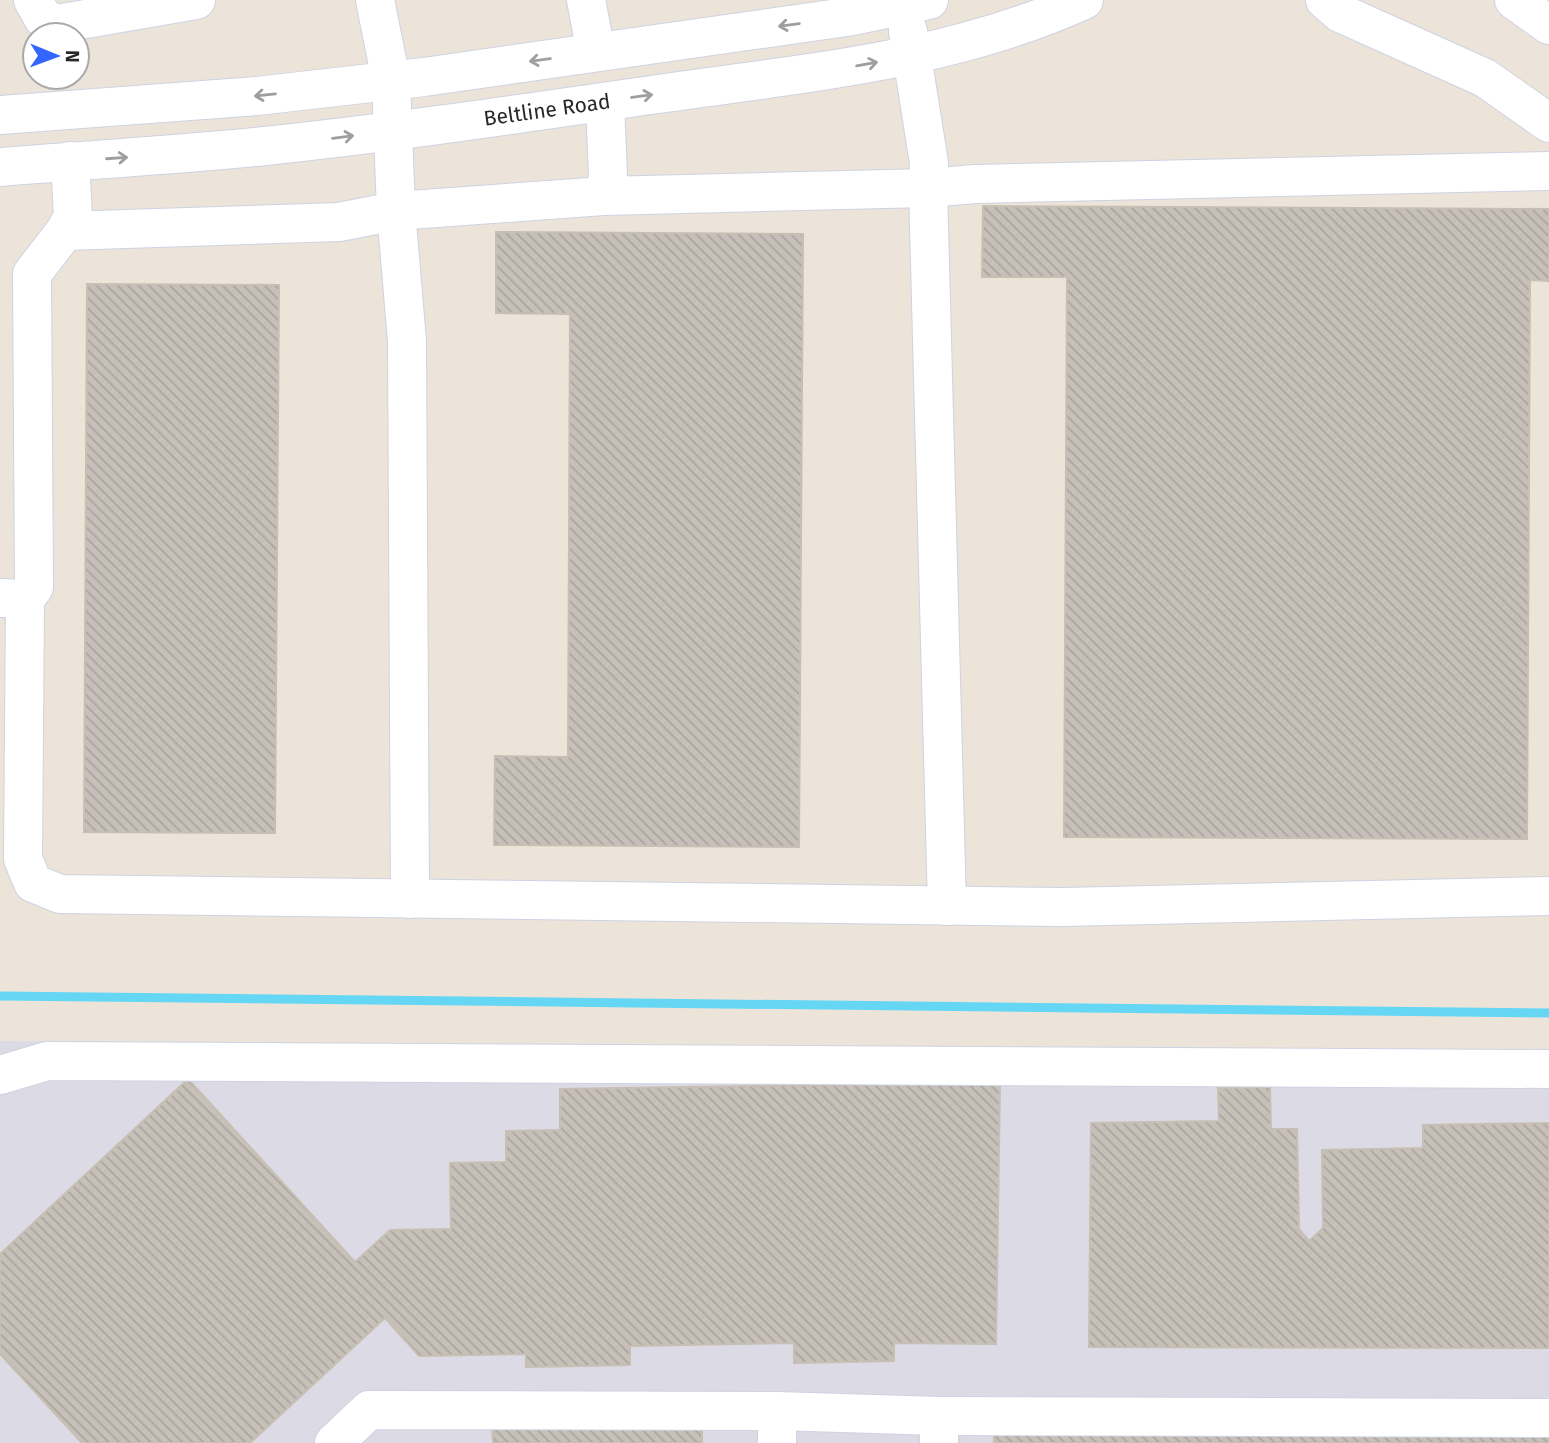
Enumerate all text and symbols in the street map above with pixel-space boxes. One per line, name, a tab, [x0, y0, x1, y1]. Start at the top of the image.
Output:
one-way arrow	[778, 19, 801, 32]
north arrow	[21, 21, 91, 91]
text: N	[61, 50, 84, 63]
one-way arrow	[529, 54, 552, 67]
one-way arrow	[855, 57, 878, 70]
one-way arrow	[255, 88, 277, 101]
street label: Beltline Road	[482, 88, 612, 132]
one-way arrow	[630, 90, 653, 103]
one-way arrow	[332, 130, 354, 143]
one-way arrow	[105, 151, 128, 164]

